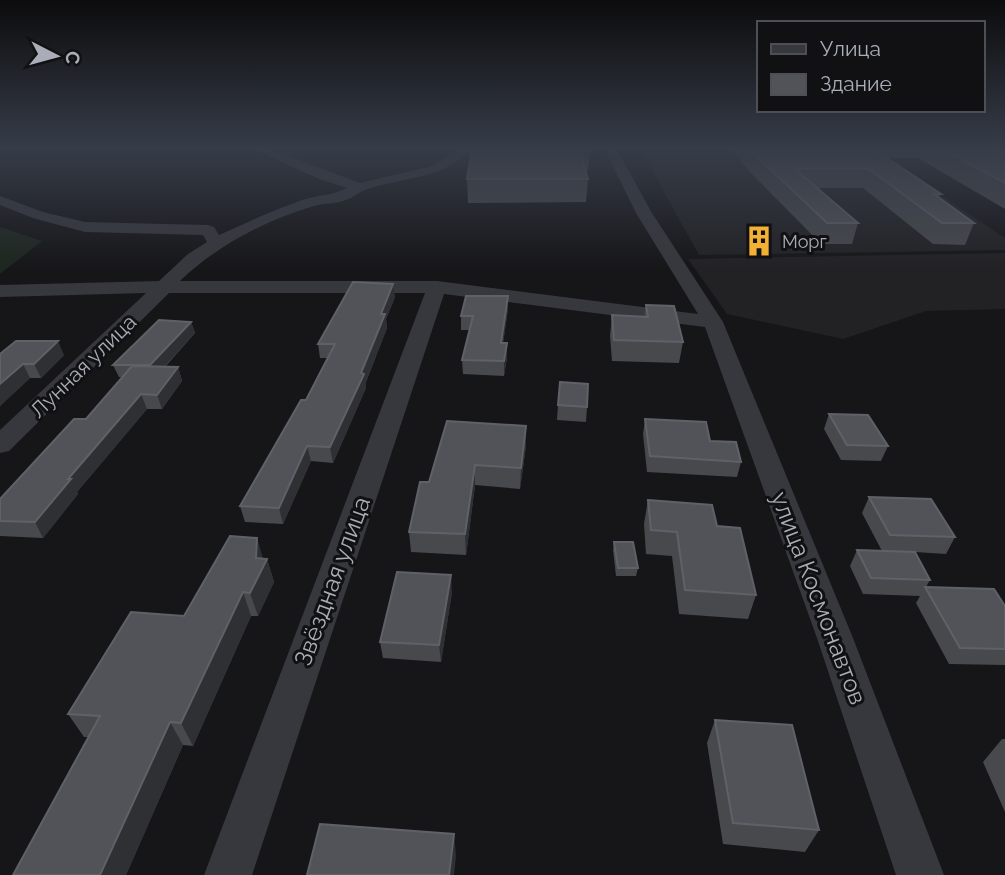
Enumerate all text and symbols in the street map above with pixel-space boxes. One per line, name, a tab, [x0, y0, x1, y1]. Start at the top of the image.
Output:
north arrow	[21, 21, 91, 91]
legend	[757, 21, 984, 112]
text: Улица	[820, 36, 881, 61]
text: С	[61, 50, 85, 65]
text: Здание	[820, 71, 892, 96]
building icon: Морг	[742, 224, 776, 258]
place label: Морг	[782, 231, 827, 252]
street label: Лунная улица	[25, 309, 141, 423]
street label: улица Космонавтов	[765, 488, 873, 708]
street label: Звёздная улица	[288, 493, 376, 669]

